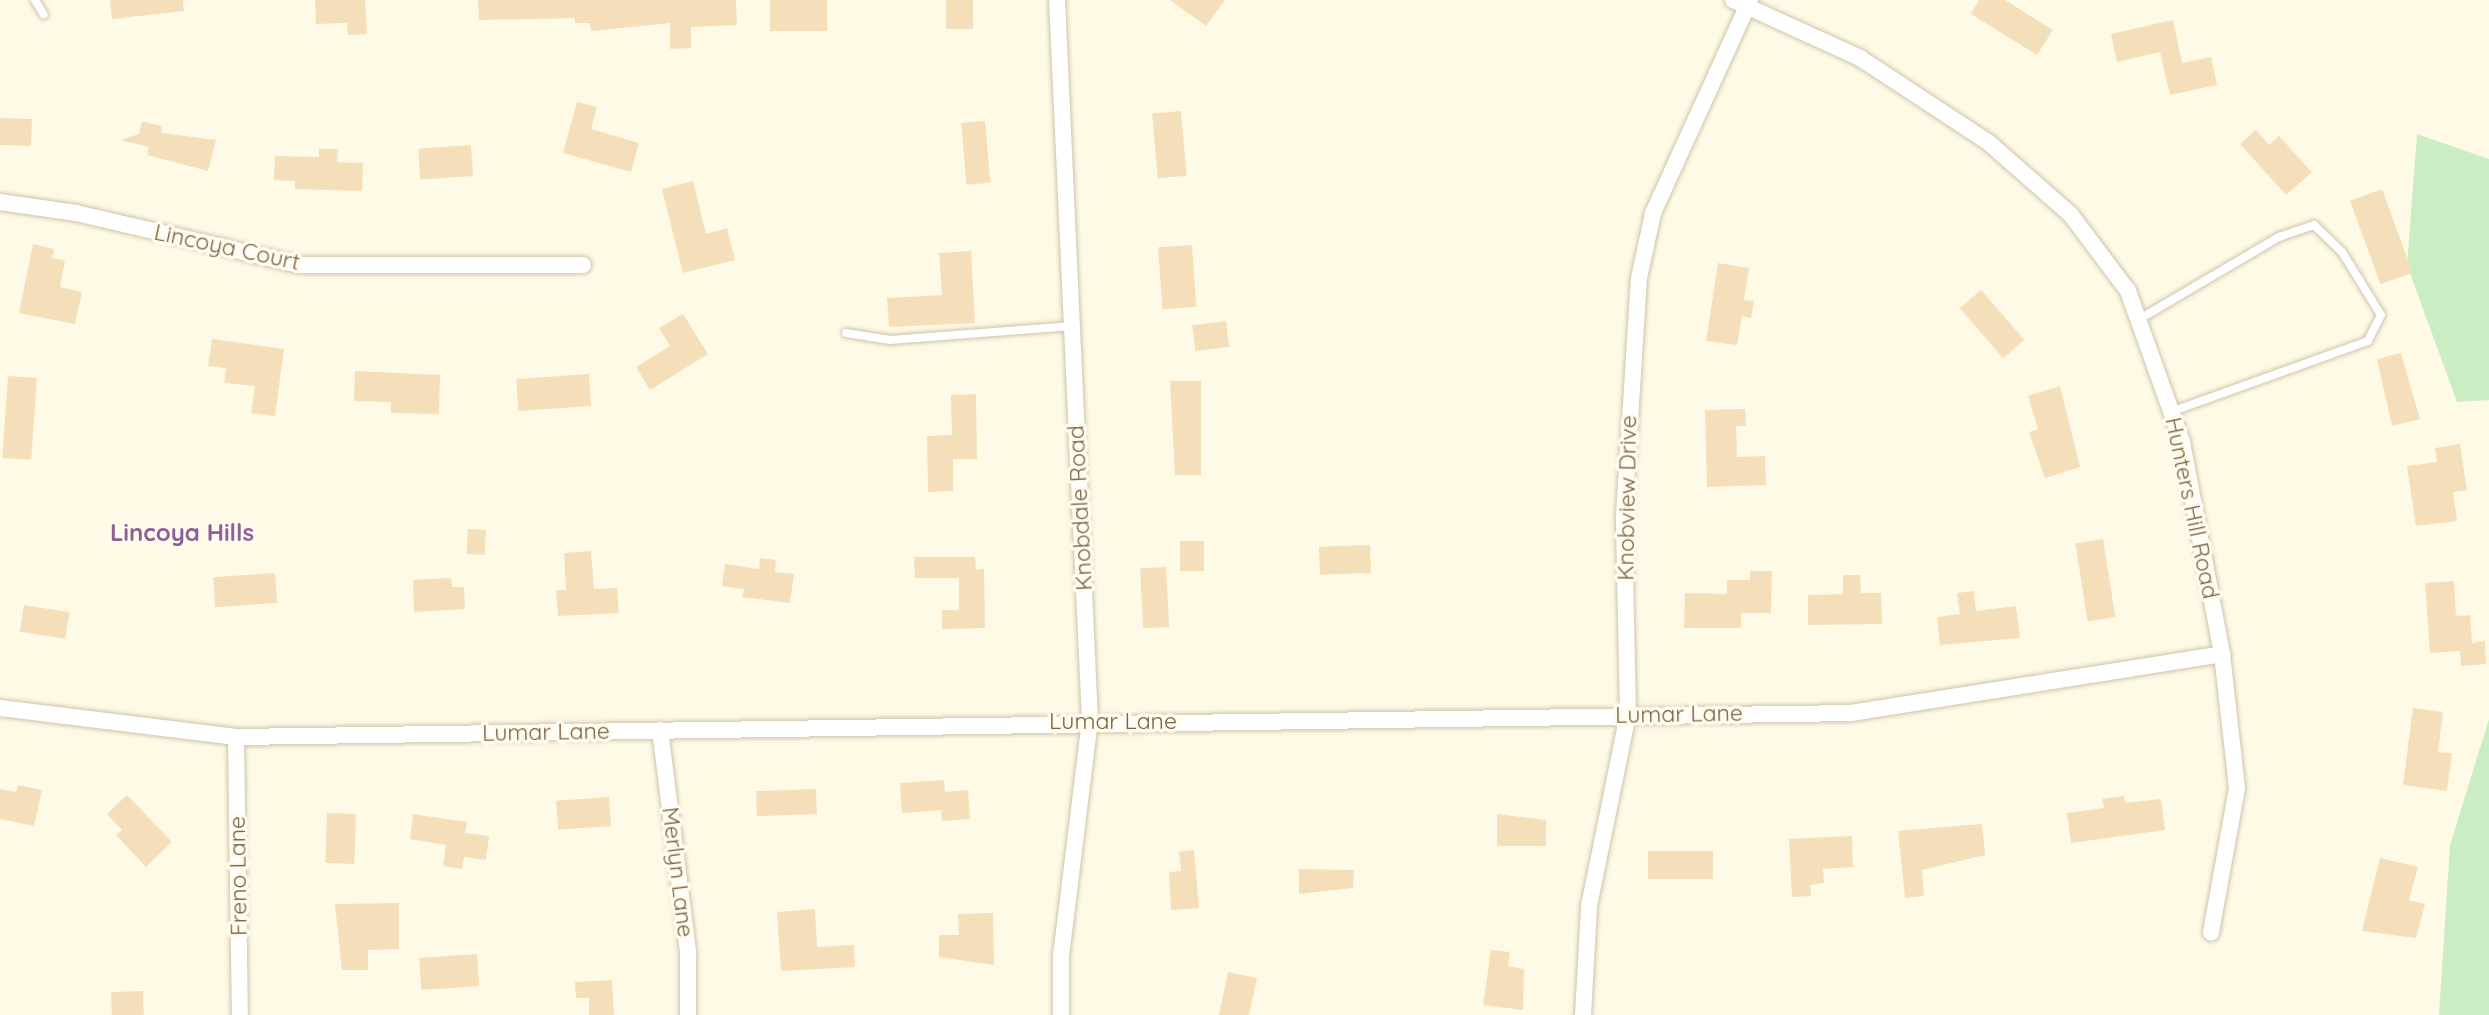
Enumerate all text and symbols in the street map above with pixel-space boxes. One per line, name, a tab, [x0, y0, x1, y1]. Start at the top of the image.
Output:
street label: Lincoya Court	[152, 218, 302, 276]
street label: Knobview Drive	[1612, 415, 1642, 581]
street label: Hunters Hill Road	[2159, 415, 2225, 601]
street label: Knobdale Road	[1062, 425, 1098, 591]
district label: Lincoya Hills	[110, 519, 254, 547]
street label: Lumar Lane	[1615, 699, 1743, 729]
street label: Lumar Lane	[1049, 707, 1177, 735]
street label: Lumar Lane	[482, 717, 610, 747]
street label: Merlyn Lane	[656, 805, 700, 939]
street label: Freno Lane	[223, 816, 253, 936]

